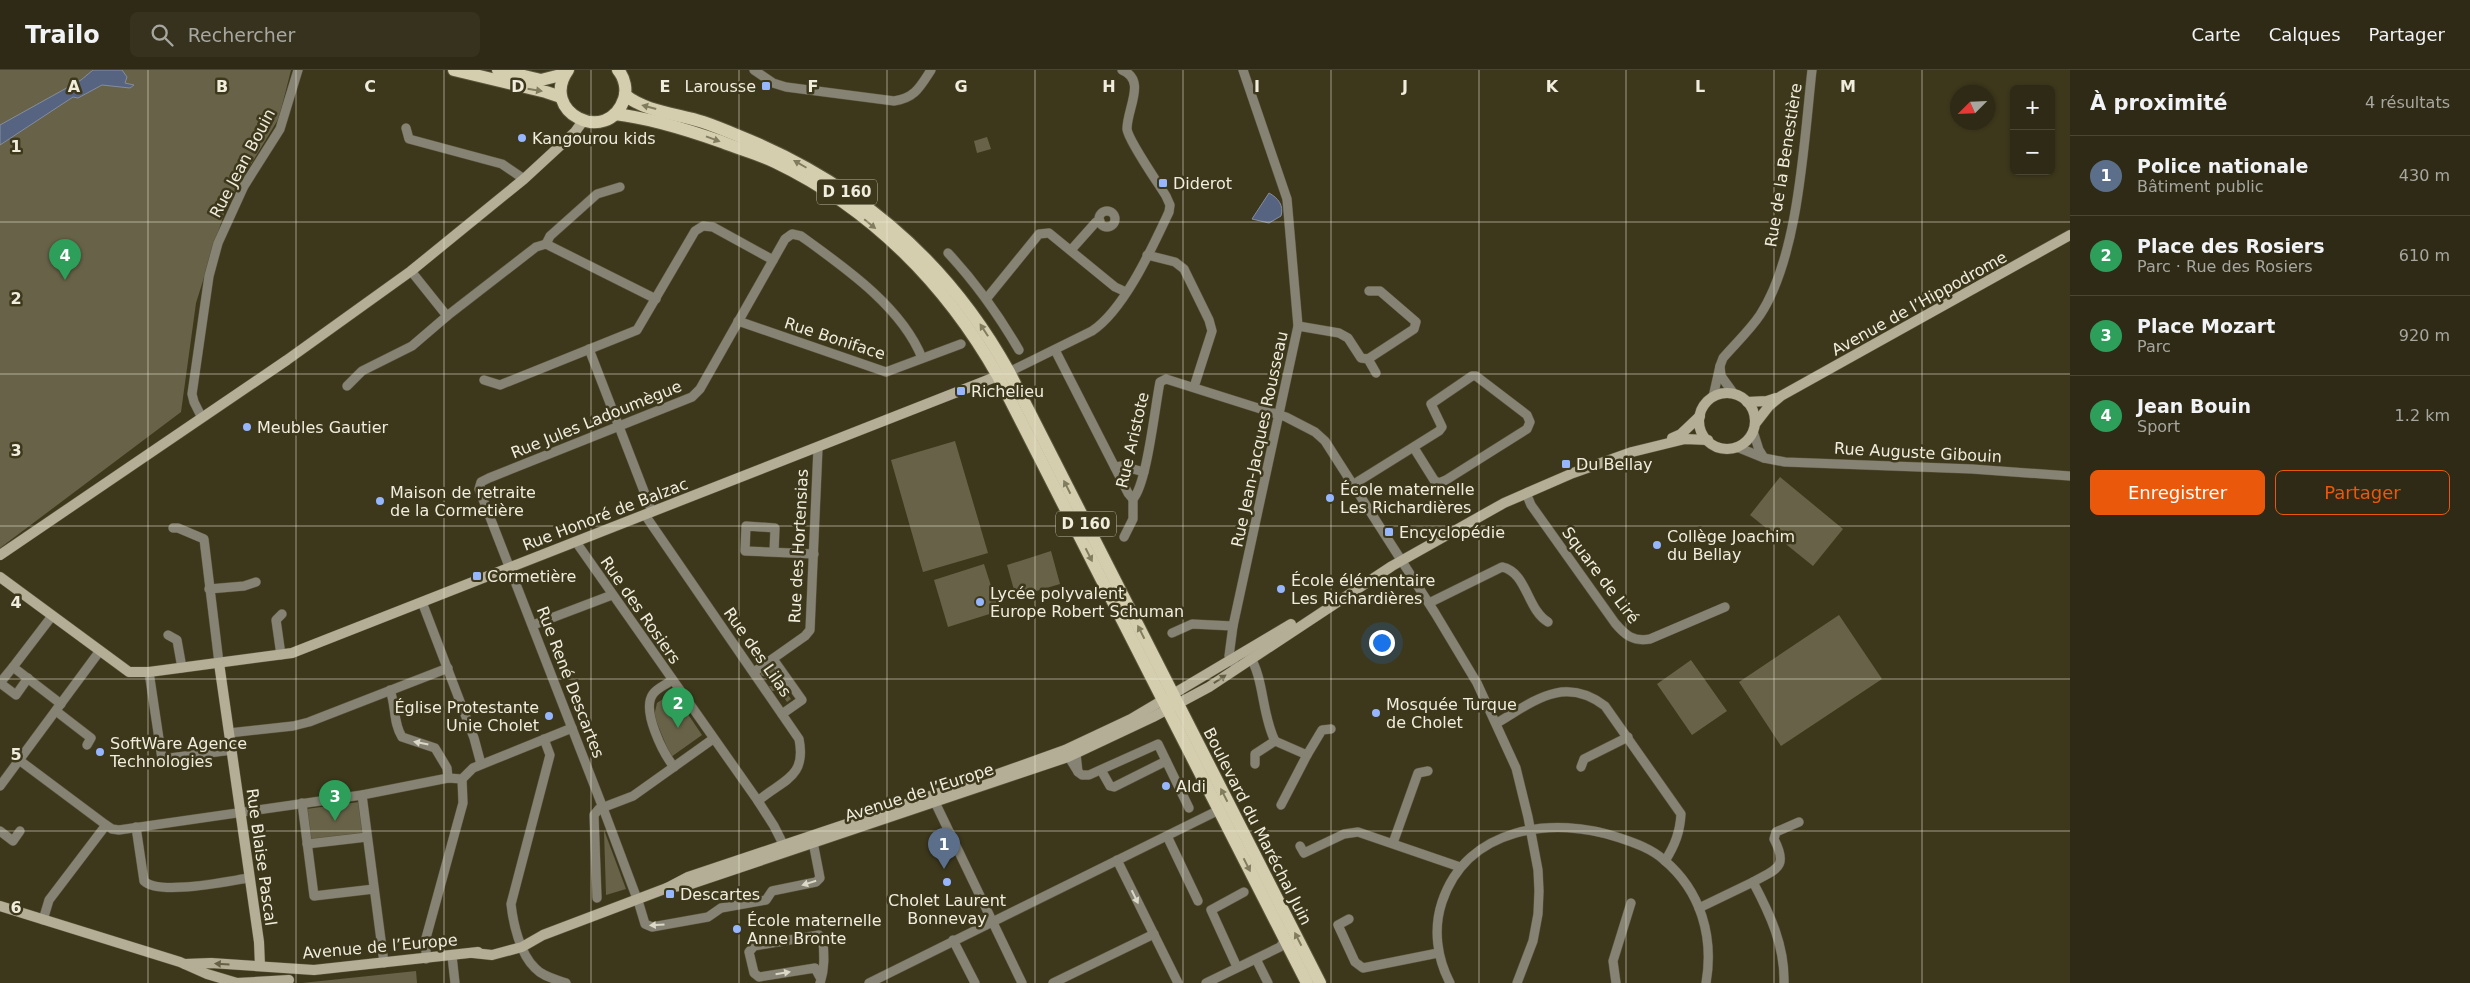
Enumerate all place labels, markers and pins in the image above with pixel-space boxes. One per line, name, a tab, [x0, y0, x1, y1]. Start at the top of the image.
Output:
place label: Larousse	[685, 77, 756, 96]
marker: Larousse	[760, 80, 772, 92]
place label: Kangourou kids	[532, 129, 656, 148]
marker: Kangourou kids	[516, 132, 528, 144]
place label: Diderot	[1173, 174, 1232, 193]
marker: Diderot	[1157, 177, 1169, 189]
pin: 4	[49, 239, 81, 280]
place label: Richelieu	[971, 382, 1044, 401]
marker: Richelieu	[955, 385, 967, 397]
place label: Meubles Gautier	[257, 418, 389, 437]
marker: Meubles Gautier	[241, 421, 253, 433]
place label: Du Bellay	[1576, 455, 1653, 474]
marker: Du Bellay	[1560, 458, 1572, 470]
place label: École maternelle Les Richardières	[1340, 480, 1475, 517]
place label: Maison de retraite de la Cormetière	[390, 483, 536, 520]
marker: École maternelle Les Richardières	[1324, 492, 1336, 504]
marker: Maison de retraite de la Cormetière	[374, 495, 386, 507]
place label: Encyclopédie	[1399, 523, 1505, 542]
marker: Encyclopédie	[1383, 526, 1395, 538]
place label: Collège Joachim du Bellay	[1667, 527, 1795, 564]
marker: Collège Joachim du Bellay	[1651, 539, 1663, 551]
place label: Cormetière	[487, 567, 576, 586]
marker: Cormetière	[471, 570, 483, 582]
place label: École élémentaire Les Richardières	[1291, 571, 1435, 608]
marker: École élémentaire Les Richardières	[1275, 583, 1287, 595]
place label: Lycée polyvalent Europe Robert Schuman	[990, 584, 1184, 621]
marker: Lycée polyvalent Europe Robert Schuman	[974, 596, 986, 608]
pin: 2	[662, 687, 694, 728]
place label: Mosquée Turque de Cholet	[1386, 695, 1517, 732]
place label: Église Protestante Unie Cholet	[394, 698, 539, 735]
marker: Mosquée Turque de Cholet	[1370, 707, 1382, 719]
marker: Église Protestante Unie Cholet	[543, 710, 555, 722]
place label: SoftWare Agence Technologies	[109, 734, 247, 771]
marker: SoftWare Agence Technologies	[94, 746, 106, 758]
place label: Aldi	[1176, 777, 1206, 796]
pin: 3	[319, 780, 351, 821]
marker: Aldi	[1160, 780, 1172, 792]
pin: 1	[928, 828, 960, 869]
marker: Cholet Laurent Bonnevay	[941, 876, 953, 888]
place label: Descartes	[680, 885, 760, 904]
marker: Descartes	[664, 888, 676, 900]
place label: Cholet Laurent Bonnevay	[888, 891, 1006, 928]
place label: École maternelle Anne Bronte	[747, 911, 882, 948]
marker: École maternelle Anne Bronte	[731, 923, 743, 935]

